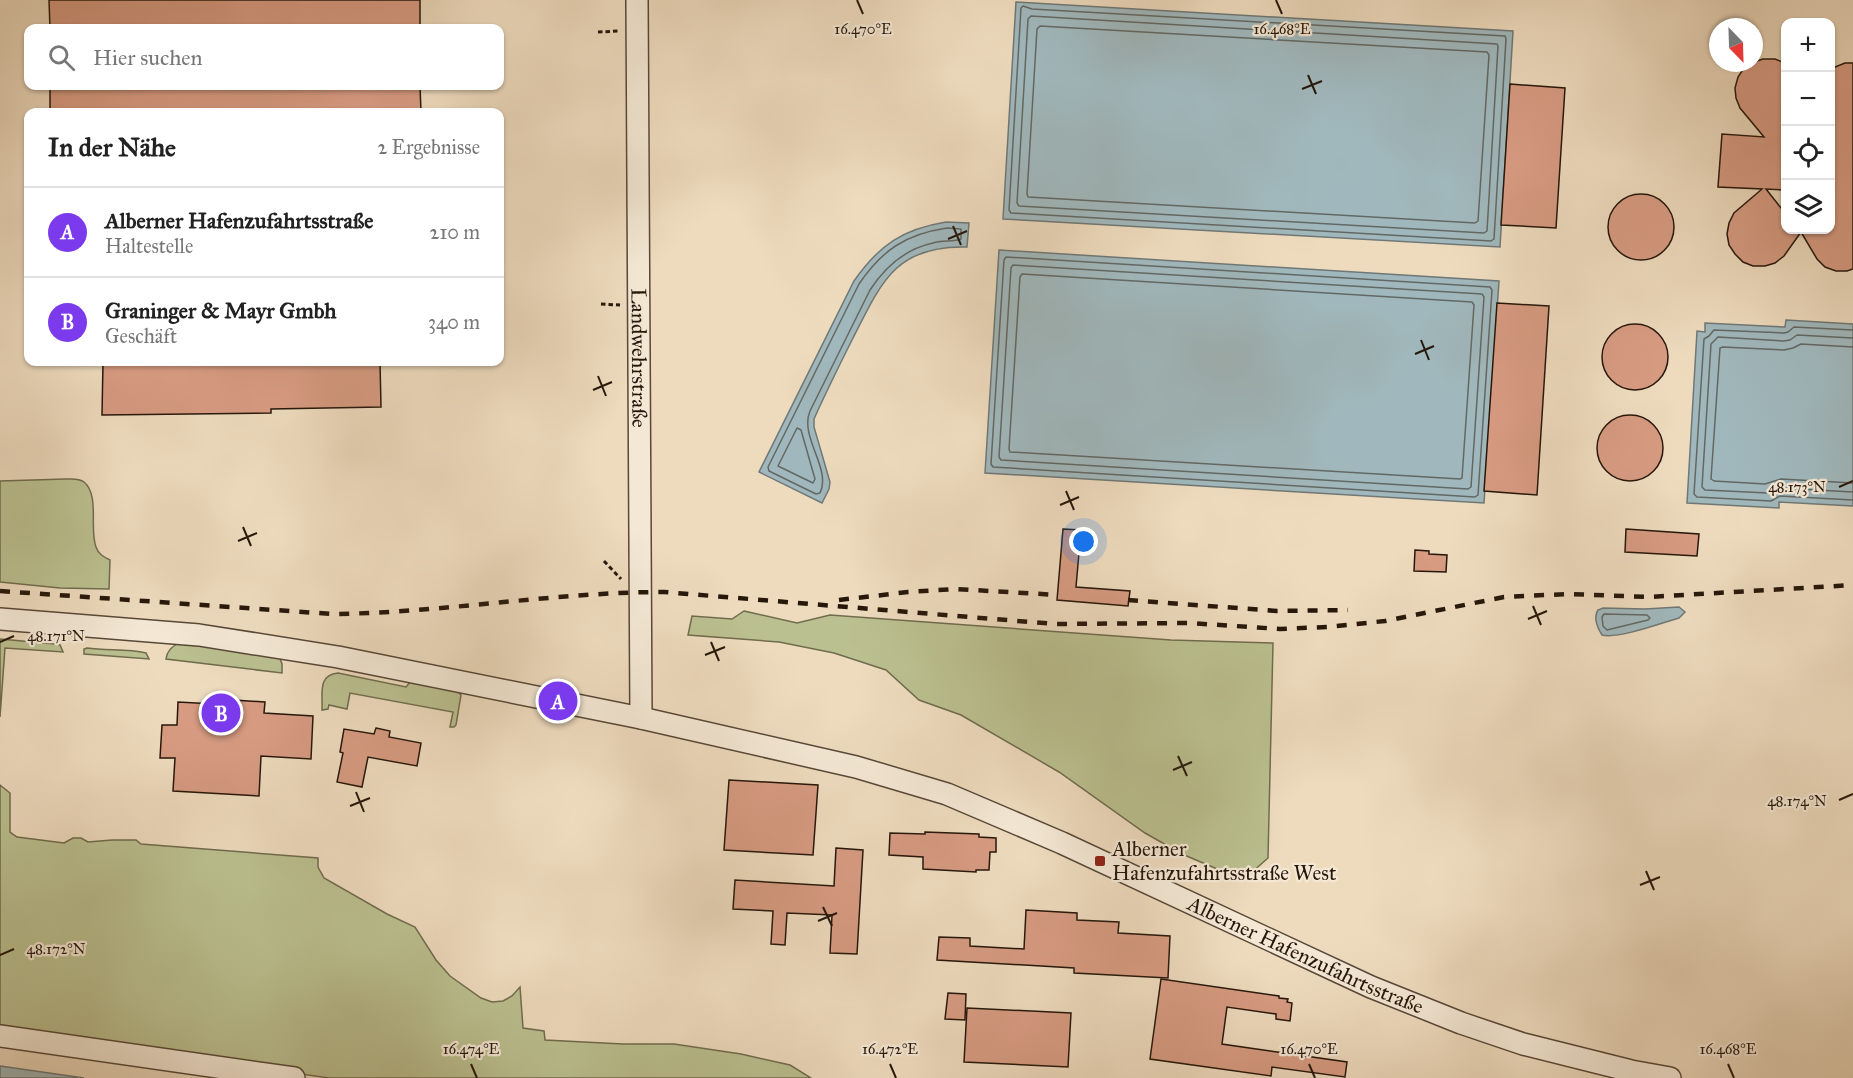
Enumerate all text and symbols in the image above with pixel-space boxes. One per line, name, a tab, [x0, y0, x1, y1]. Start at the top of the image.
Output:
north arrow	[1709, 18, 1763, 72]
map controls	[1781, 18, 1835, 234]
button: +	[1781, 18, 1835, 72]
text: 16.470°E	[834, 20, 892, 38]
text: 16.468°E	[1253, 20, 1311, 38]
search box	[24, 24, 504, 90]
icon: search	[45, 41, 78, 74]
text: Hier suchen	[93, 44, 202, 71]
button: −	[1781, 72, 1835, 126]
button: locate	[1781, 126, 1835, 180]
text: In der Nähe	[48, 131, 176, 163]
text: 2 Ergebnisse	[377, 135, 480, 159]
button: layers	[1781, 180, 1835, 234]
text: Alberner Hafenzufahrtsstraße	[105, 207, 373, 234]
text: A	[61, 220, 74, 244]
text: 210 m	[430, 220, 480, 244]
text: Haltestelle	[105, 234, 193, 258]
street label: Landwehrstraße	[626, 288, 652, 428]
text: Graninger & Mayr Gmbh	[105, 297, 337, 324]
text: B	[61, 310, 74, 334]
text: 340 m	[428, 310, 480, 334]
text: Geschäft	[105, 324, 177, 348]
text: 48.173°N	[1768, 478, 1826, 496]
your location	[1069, 527, 1098, 556]
text: 48.171°N	[27, 627, 85, 645]
pin: A	[538, 678, 578, 724]
pin: B	[202, 690, 240, 736]
text: 48.174°N	[1767, 792, 1827, 810]
place label: Alberner Hafenzufahrtsstraße West	[1111, 836, 1337, 886]
marker: Alberner Hafenzufahrtsstraße West	[1093, 854, 1107, 868]
street label: Alberner Hafenzufahrtsstraße	[1182, 890, 1427, 1020]
text: 48.172°N	[27, 940, 86, 958]
text: 16.474°E	[443, 1040, 500, 1058]
text: 16.472°E	[862, 1040, 918, 1058]
text: 16.470°E	[1280, 1040, 1338, 1058]
text: 16.468°E	[1699, 1040, 1757, 1058]

